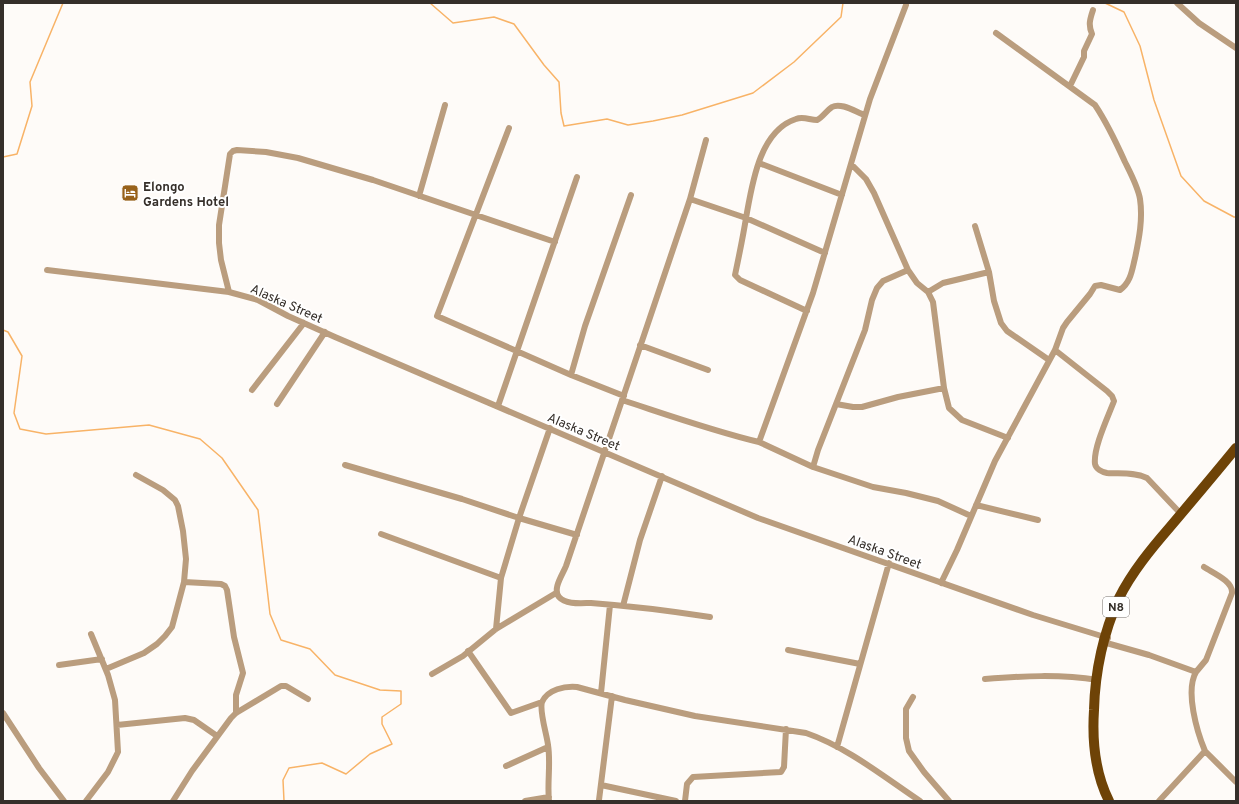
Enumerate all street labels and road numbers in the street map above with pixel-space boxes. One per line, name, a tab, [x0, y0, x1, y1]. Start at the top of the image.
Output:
street label: Alaska Street	[248, 282, 325, 328]
street label: Alaska Street	[544, 410, 622, 455]
street label: Alaska Street	[845, 532, 924, 574]
road number: N8	[1103, 597, 1129, 617]

